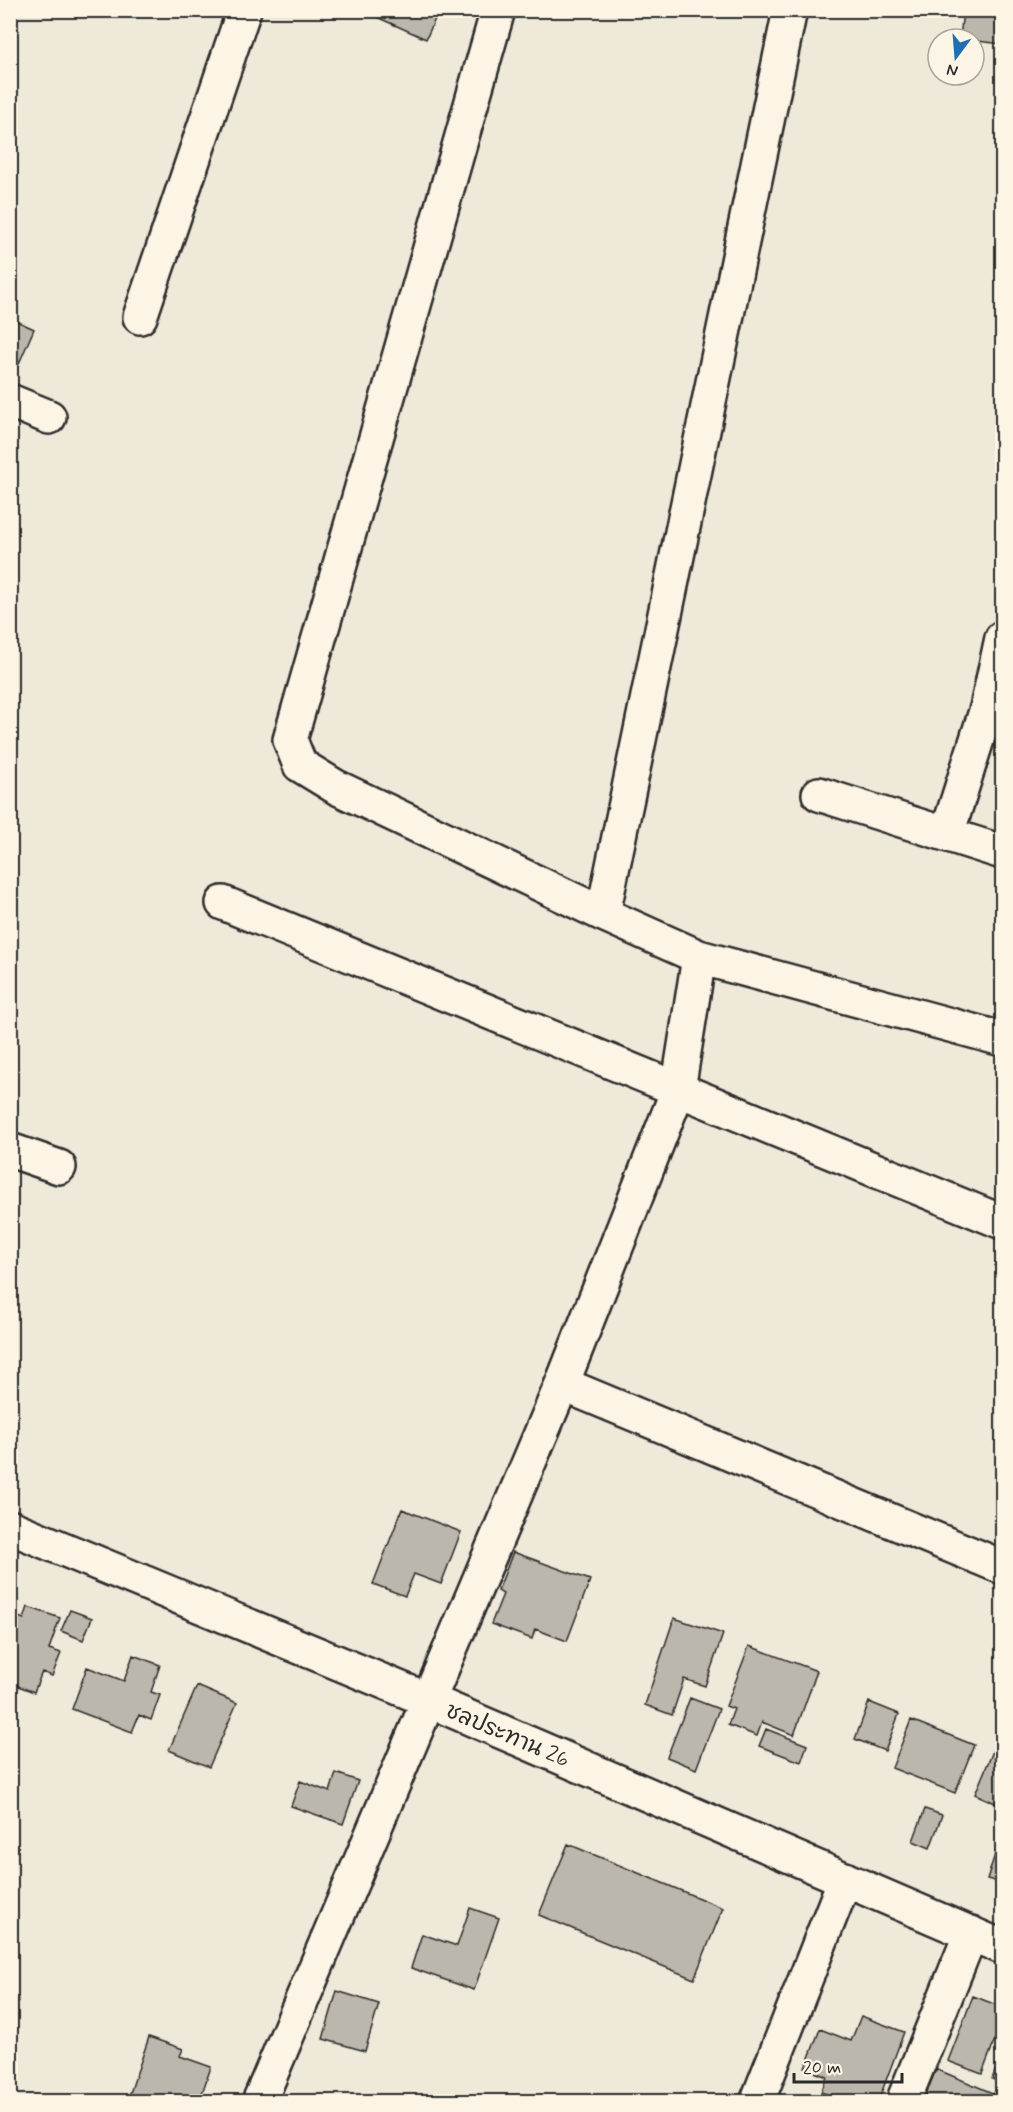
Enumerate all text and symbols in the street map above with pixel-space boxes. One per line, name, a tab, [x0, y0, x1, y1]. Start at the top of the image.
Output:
north arrow	[926, 27, 986, 87]
text: N	[944, 58, 960, 82]
street label: ชลประทาน 26	[441, 1697, 573, 1775]
scale bar	[794, 2046, 902, 2084]
text: 20 m	[803, 2056, 841, 2080]

